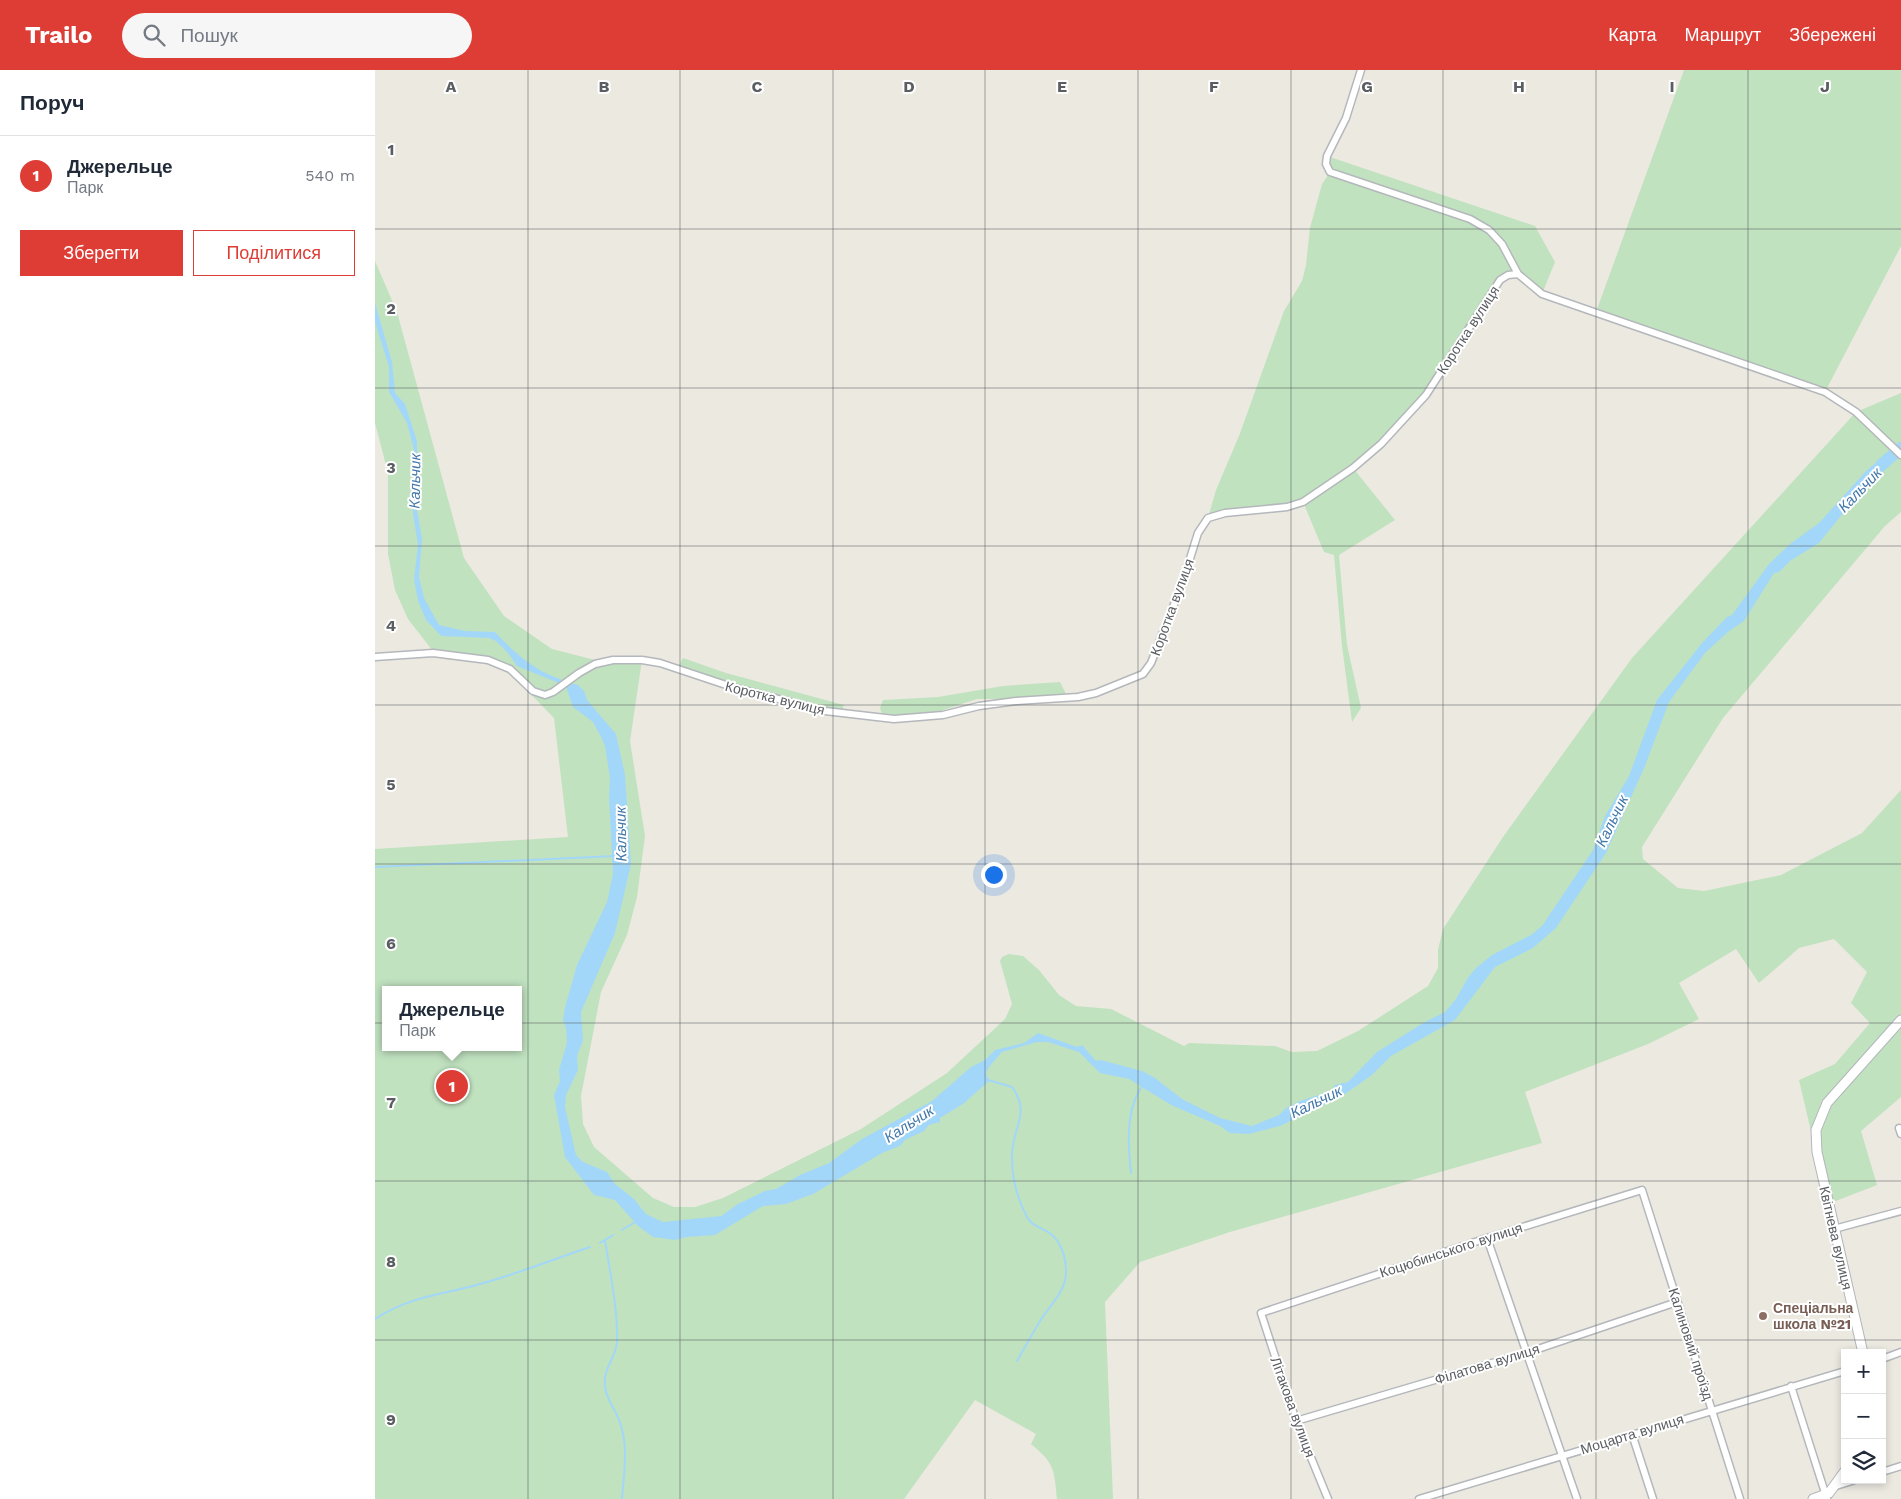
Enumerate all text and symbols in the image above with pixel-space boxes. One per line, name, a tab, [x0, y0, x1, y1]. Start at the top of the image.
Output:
search box	[122, 13, 472, 58]
text: Trailo	[25, 21, 92, 49]
icon: search	[140, 21, 168, 49]
text: Пошук	[180, 24, 238, 47]
text: Карта	[1608, 24, 1656, 45]
text: Маршрут	[1684, 24, 1761, 45]
text: Збережені	[1789, 24, 1876, 45]
text: A	[446, 77, 457, 96]
text: B	[599, 77, 610, 96]
text: C	[752, 77, 763, 96]
text: D	[903, 77, 915, 96]
text: E	[1057, 77, 1067, 96]
text: F	[1209, 77, 1219, 96]
text: G	[1361, 77, 1373, 96]
text: H	[1513, 77, 1525, 96]
text: I	[1669, 77, 1675, 96]
text: J	[1820, 77, 1830, 96]
text: Поруч	[20, 90, 84, 115]
text: 1	[388, 140, 394, 159]
text: Джерельце	[67, 155, 173, 178]
text: 1	[33, 166, 39, 185]
text: 540 m	[305, 166, 355, 185]
text: Парк	[67, 178, 103, 197]
button: Зберегти	[20, 230, 183, 276]
button: Поділитися	[193, 230, 355, 276]
street label: Коротка вулиця	[1434, 283, 1502, 377]
text: 2	[386, 299, 396, 318]
water label: Кальчик	[406, 452, 424, 509]
text: 3	[386, 458, 396, 477]
water label: Кальчик	[1834, 463, 1886, 516]
street label: Коротка вулиця	[1147, 556, 1197, 658]
text: 4	[386, 616, 396, 635]
street label: Коротка вулиця	[724, 678, 826, 718]
text: 5	[386, 775, 396, 794]
water label: Кальчик	[1592, 791, 1633, 850]
water label: Кальчик	[612, 805, 630, 862]
your location	[981, 862, 1007, 888]
text: 6	[386, 934, 396, 953]
popup	[382, 986, 522, 1051]
text: Джерельце	[399, 998, 505, 1021]
text: Парк	[399, 1021, 436, 1040]
pin: 1	[436, 1067, 468, 1105]
water label: Кальчик	[1287, 1081, 1346, 1122]
text: 7	[386, 1093, 396, 1112]
water label: Кальчик	[881, 1101, 938, 1147]
street label: Квітнева вулиця	[1816, 1185, 1856, 1291]
street label: Коцюбинського вулиця	[1378, 1219, 1524, 1281]
text: 8	[386, 1252, 396, 1271]
street label: Калиновий проїзд	[1665, 1286, 1717, 1402]
place label: Спеціальна школа №21	[1773, 1300, 1854, 1332]
marker: Спеціальна школа №21	[1757, 1310, 1769, 1322]
street label: Філатова вулиця	[1433, 1340, 1541, 1388]
map controls	[1841, 1349, 1886, 1484]
button: +	[1841, 1349, 1886, 1394]
street label: Літакова вулиця	[1267, 1355, 1319, 1459]
button: −	[1841, 1394, 1886, 1439]
text: 9	[386, 1410, 396, 1429]
street label: Моцарта вулиця	[1578, 1411, 1686, 1457]
button: layers	[1841, 1439, 1886, 1484]

